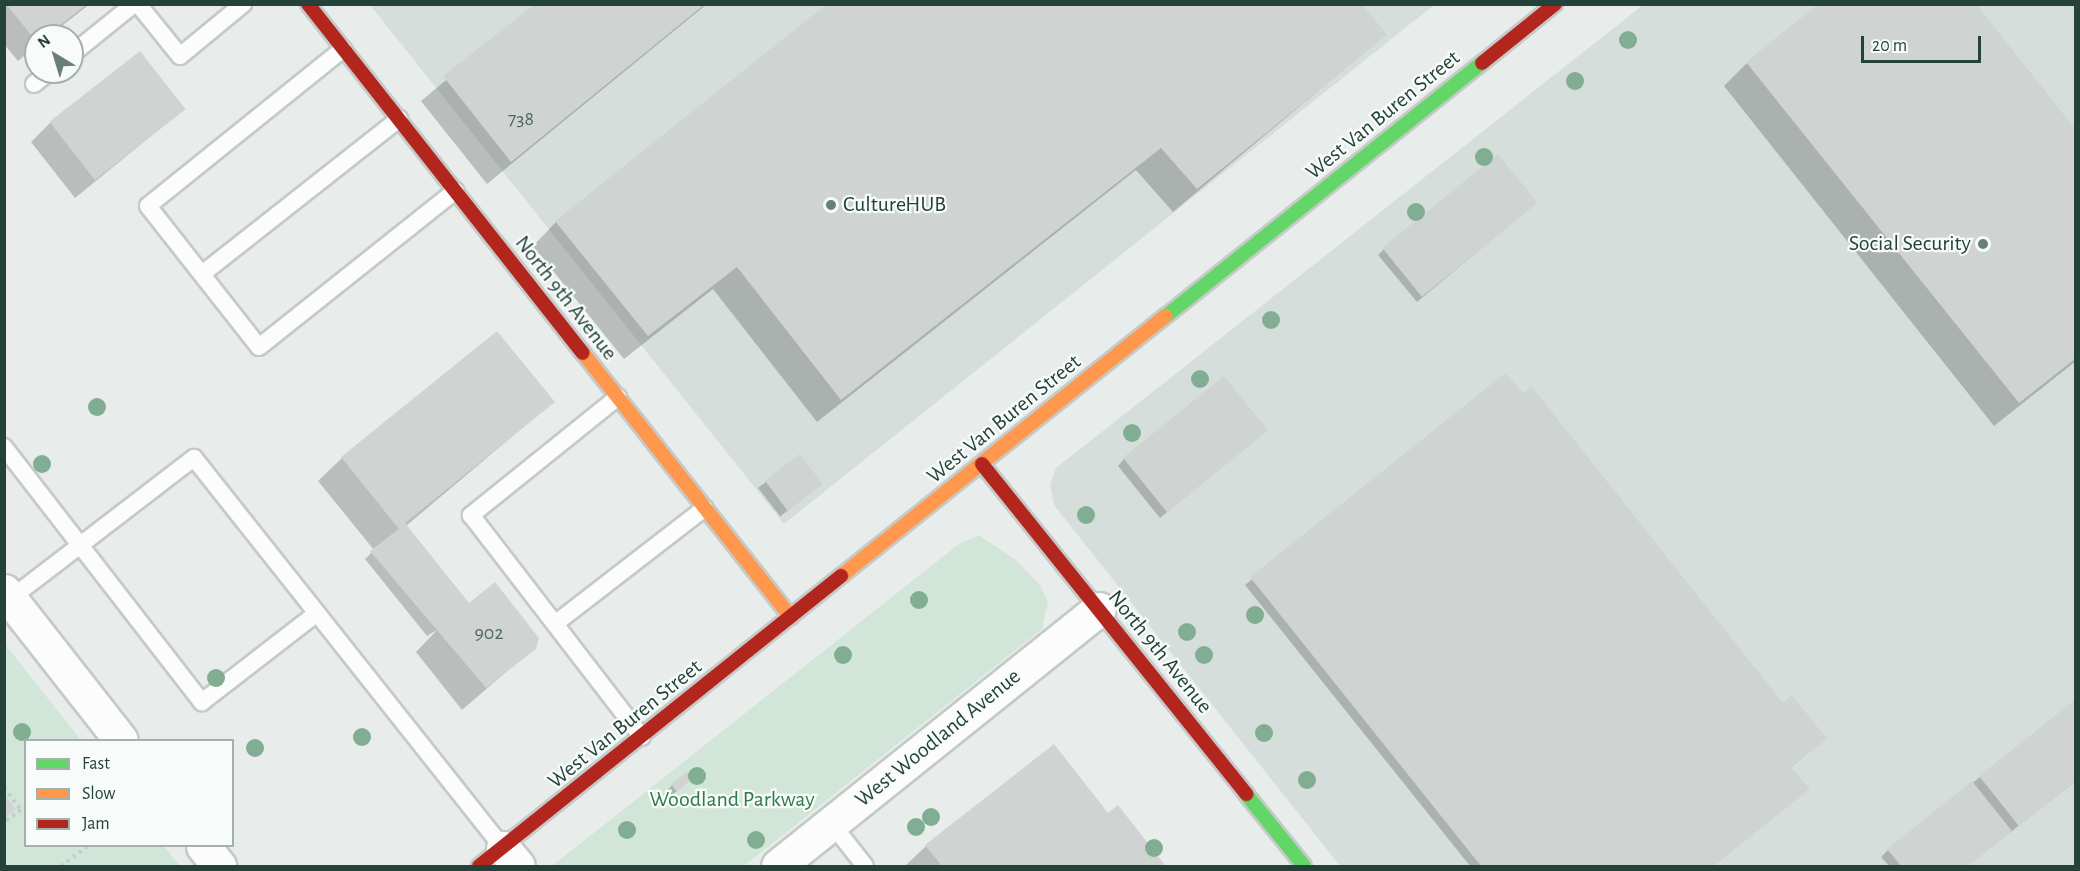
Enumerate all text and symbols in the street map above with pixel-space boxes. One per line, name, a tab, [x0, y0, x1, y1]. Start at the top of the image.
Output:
north arrow	[24, 24, 84, 84]
scale bar	[1864, 24, 1984, 62]
text: N	[35, 32, 53, 51]
text: 20 m	[1872, 37, 1907, 55]
street label: West Van Buren Street	[1301, 45, 1465, 185]
house number: 738	[508, 107, 534, 131]
place label: CultureHUB	[843, 192, 946, 218]
marker: CultureHUB	[824, 198, 838, 212]
street label: North 9th Avenue	[509, 230, 623, 366]
place label: Social Security	[1849, 231, 1971, 257]
marker: Social Security	[1976, 237, 1990, 251]
street label: West Van Buren Street	[922, 349, 1086, 489]
street label: North 9th Avenue	[1102, 585, 1218, 719]
house number: 902	[474, 621, 504, 645]
street label: West Van Buren Street	[543, 654, 707, 794]
street label: West Woodland Avenue	[850, 663, 1026, 813]
legend	[24, 739, 234, 847]
text: Fast	[82, 755, 110, 773]
text: Slow	[82, 785, 115, 803]
park label: Woodland Parkway	[649, 787, 815, 813]
text: Jam	[82, 815, 110, 833]

